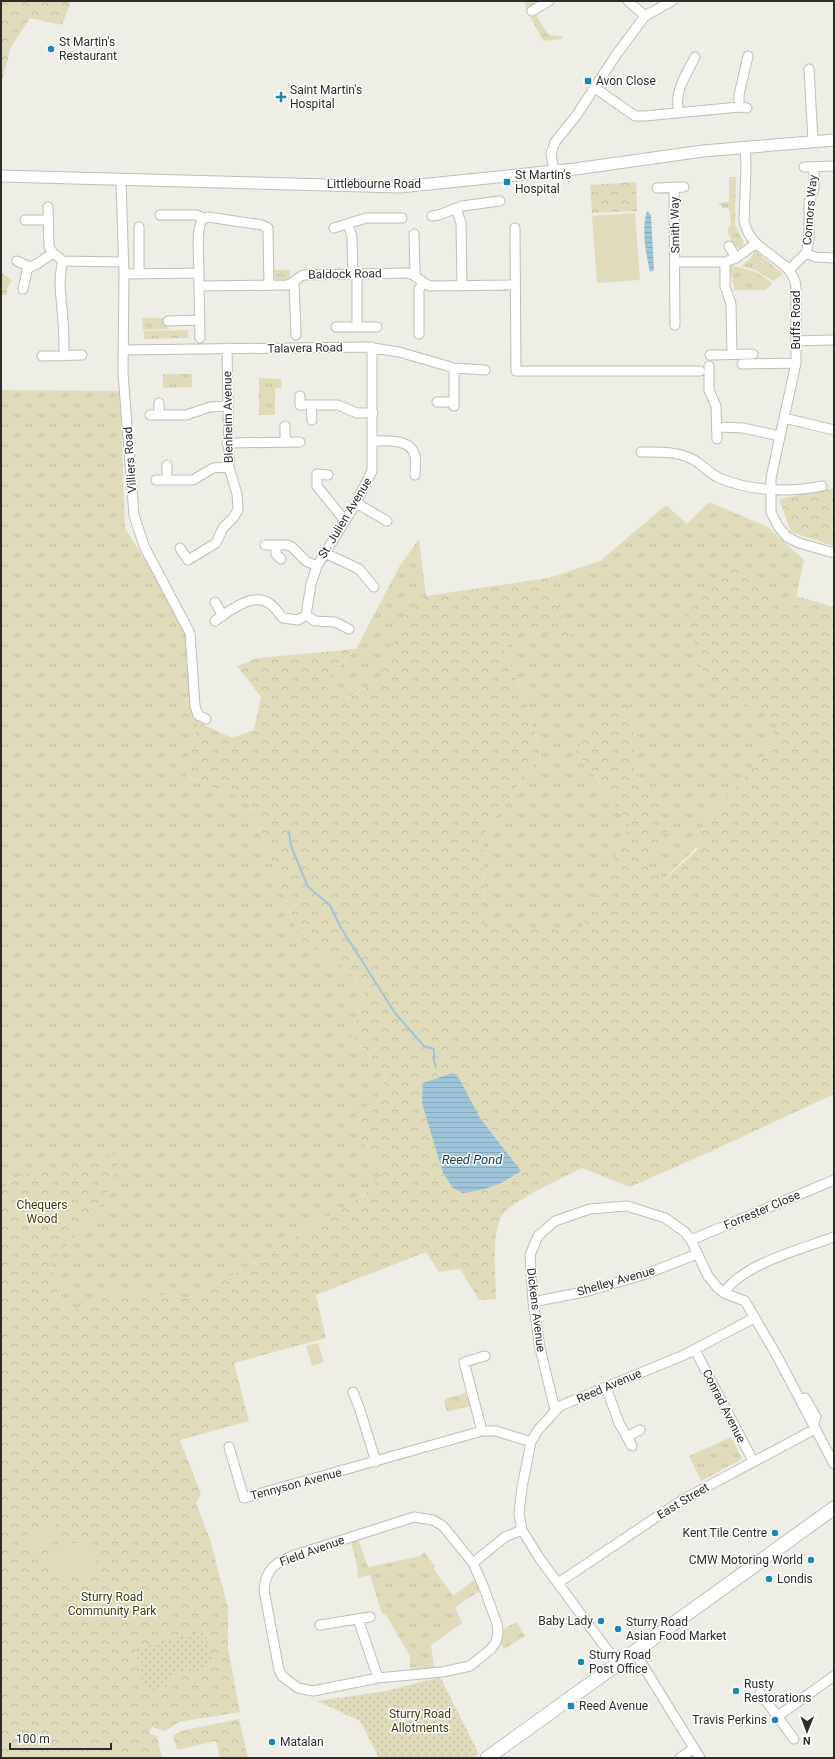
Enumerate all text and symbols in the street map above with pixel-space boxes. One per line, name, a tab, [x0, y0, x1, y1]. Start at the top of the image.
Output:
place label: St Martin's Restaurant	[59, 35, 117, 63]
marker: St Martin's Restaurant	[46, 44, 56, 54]
place label: Avon Close	[596, 74, 656, 88]
marker: Avon Close	[583, 76, 593, 86]
place label: Saint Martin's Hospital	[290, 83, 362, 111]
marker: Saint Martin's Hospital	[275, 91, 287, 103]
place label: St Martin's Hospital	[515, 168, 571, 196]
street label: Connors Way	[800, 174, 820, 246]
street label: Littlebourne Road	[327, 177, 421, 191]
marker: St Martin's Hospital	[502, 177, 512, 187]
street label: Smith Way	[668, 196, 682, 253]
street label: Baldock Road	[308, 266, 382, 282]
street label: Buffs Road	[789, 290, 803, 350]
street label: Talavera Road	[267, 340, 343, 356]
street label: Blenheim Avenue	[220, 371, 236, 463]
street label: Villiers Road	[121, 426, 139, 494]
street label: St. Julien Avenue	[315, 475, 375, 561]
water label: Reed Pond	[442, 1152, 503, 1167]
street label: Forrester Close	[722, 1188, 802, 1232]
park label: Chequers Wood	[17, 1198, 67, 1226]
street label: Shelley Avenue	[576, 1263, 656, 1299]
street label: Dickens Avenue	[524, 1267, 548, 1353]
street label: Reed Avenue	[574, 1366, 644, 1406]
street label: Conrad Avenue	[699, 1367, 749, 1445]
street label: Tennyson Avenue	[249, 1465, 343, 1503]
street label: East Street	[654, 1480, 712, 1522]
place label: Kent Tile Centre	[683, 1526, 767, 1540]
marker: Kent Tile Centre	[770, 1528, 780, 1538]
street label: Field Avenue	[278, 1533, 346, 1569]
place label: CMW Motoring World	[689, 1553, 803, 1567]
marker: CMW Motoring World	[806, 1555, 816, 1565]
place label: Londis	[777, 1572, 813, 1586]
marker: Londis	[764, 1574, 774, 1584]
park label: Sturry Road Community Park	[68, 1590, 157, 1618]
place label: Baby Lady	[538, 1614, 593, 1628]
place label: Sturry Road Asian Food Market	[626, 1615, 726, 1643]
marker: Baby Lady	[596, 1616, 606, 1626]
marker: Sturry Road Asian Food Market	[613, 1624, 623, 1634]
place label: Sturry Road Post Office	[589, 1648, 651, 1676]
marker: Sturry Road Post Office	[576, 1657, 586, 1667]
place label: Rusty Restorations	[744, 1677, 811, 1705]
marker: Rusty Restorations	[731, 1686, 741, 1696]
place label: Reed Avenue	[579, 1699, 648, 1713]
marker: Reed Avenue	[566, 1701, 576, 1711]
park label: Sturry Road Allotments	[389, 1707, 451, 1735]
north arrow	[787, 1711, 827, 1751]
place label: Travis Perkins	[692, 1713, 767, 1727]
marker: Travis Perkins	[770, 1715, 780, 1725]
scale bar	[10, 1725, 111, 1751]
text: 100 m	[16, 1732, 50, 1746]
text: N	[803, 1734, 811, 1747]
place label: Matalan	[280, 1735, 324, 1749]
marker: Matalan	[267, 1737, 277, 1747]

